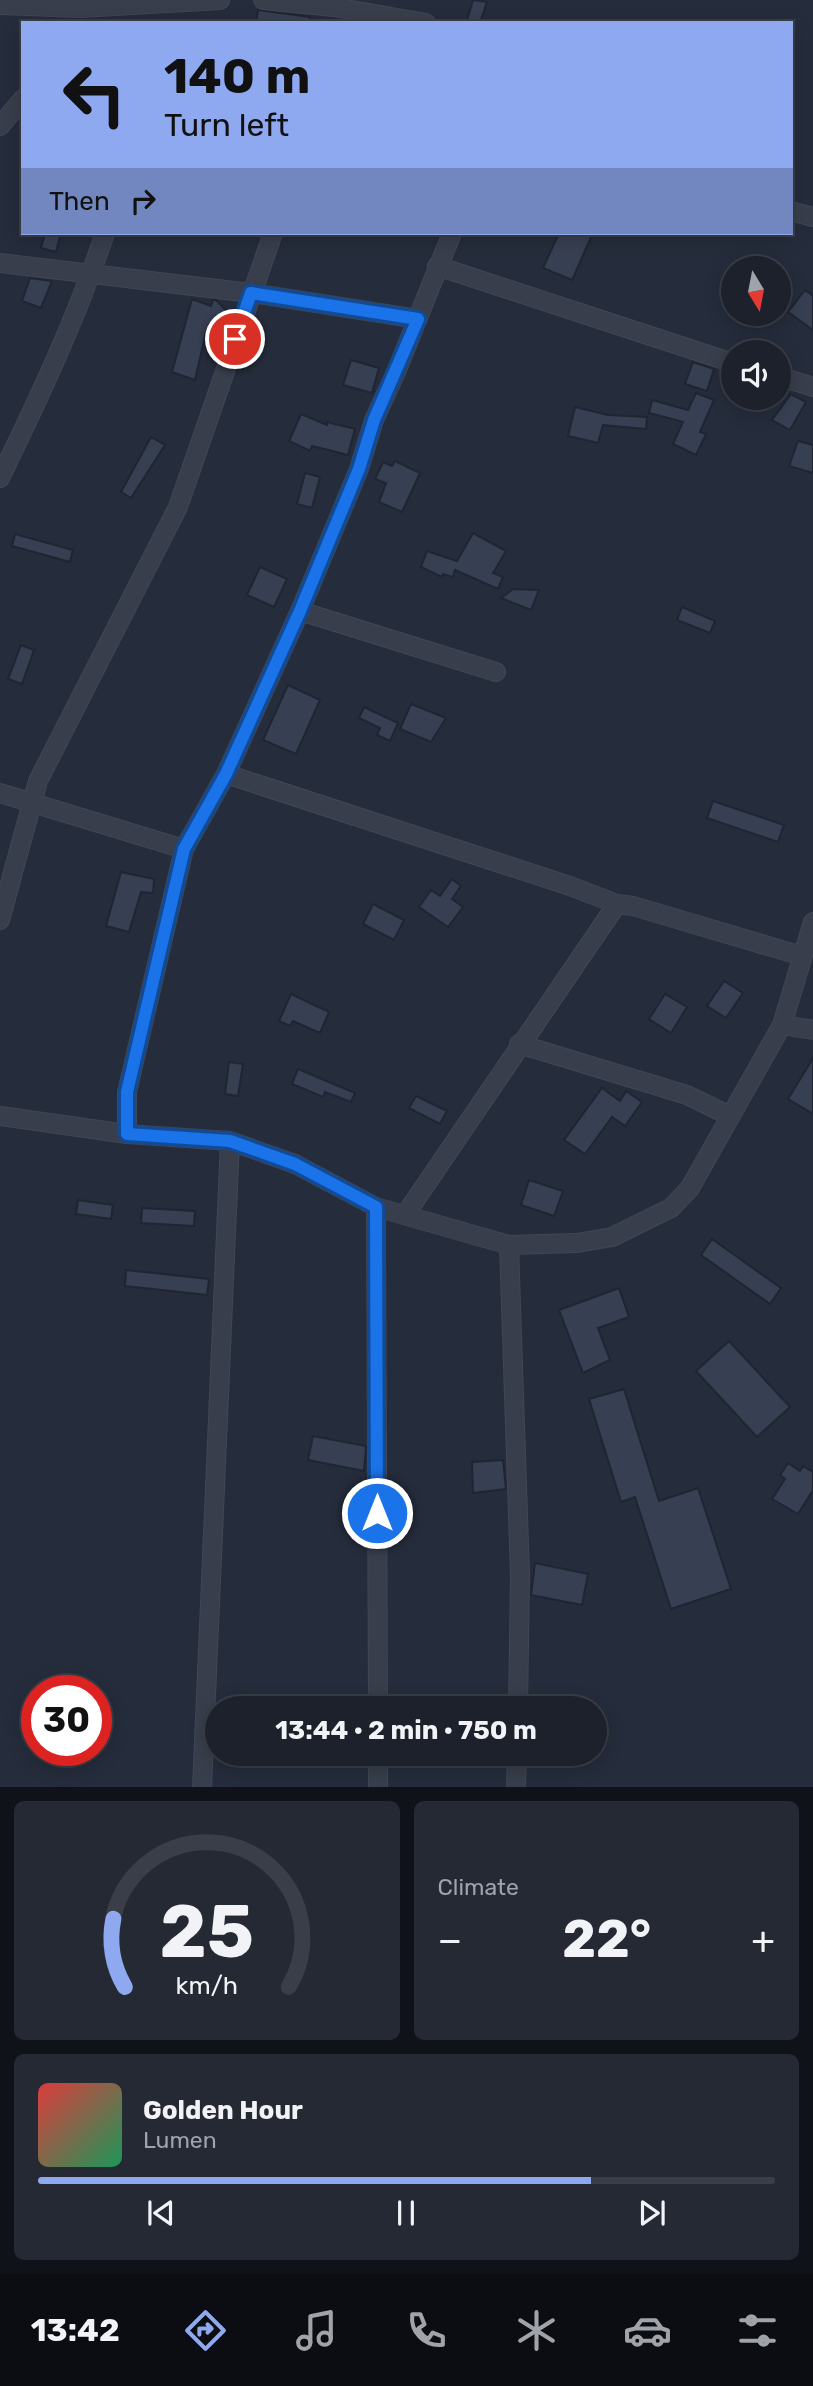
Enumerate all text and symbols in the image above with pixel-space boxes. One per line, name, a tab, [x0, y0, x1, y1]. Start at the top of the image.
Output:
text: 140 m	[164, 47, 310, 105]
icon: left	[49, 49, 140, 140]
text: Turn left	[164, 106, 289, 144]
icon: right	[124, 182, 162, 220]
text: Then	[49, 186, 110, 217]
north arrow	[721, 256, 791, 326]
map controls	[721, 256, 791, 410]
pin	[205, 309, 265, 369]
icon: arrive	[216, 320, 254, 358]
button: sound	[721, 340, 791, 410]
position arrow	[340, 1476, 414, 1550]
speed limit sign: 30	[21, 1675, 112, 1766]
text: 13:44 · 2 min · 750 m	[275, 1715, 537, 1746]
text: Climate	[438, 1873, 519, 1901]
text: 25	[160, 1889, 254, 1975]
text: 22°	[562, 1908, 651, 1970]
text: −	[438, 1917, 462, 1963]
text: +	[751, 1917, 775, 1963]
text: km/h	[176, 1970, 238, 1999]
text: Golden Hour	[143, 2095, 303, 2126]
text: Lumen	[143, 2126, 217, 2154]
icon: previous	[142, 2194, 180, 2232]
icon: pause	[387, 2194, 425, 2232]
icon: next	[633, 2194, 671, 2232]
icon: directions	[181, 2306, 230, 2355]
icon: music	[292, 2306, 341, 2355]
icon: phone	[402, 2306, 451, 2355]
icon: climate	[512, 2306, 561, 2355]
icon: car	[623, 2306, 672, 2355]
icon: filters	[733, 2306, 782, 2355]
text: 13:42	[31, 2311, 120, 2349]

